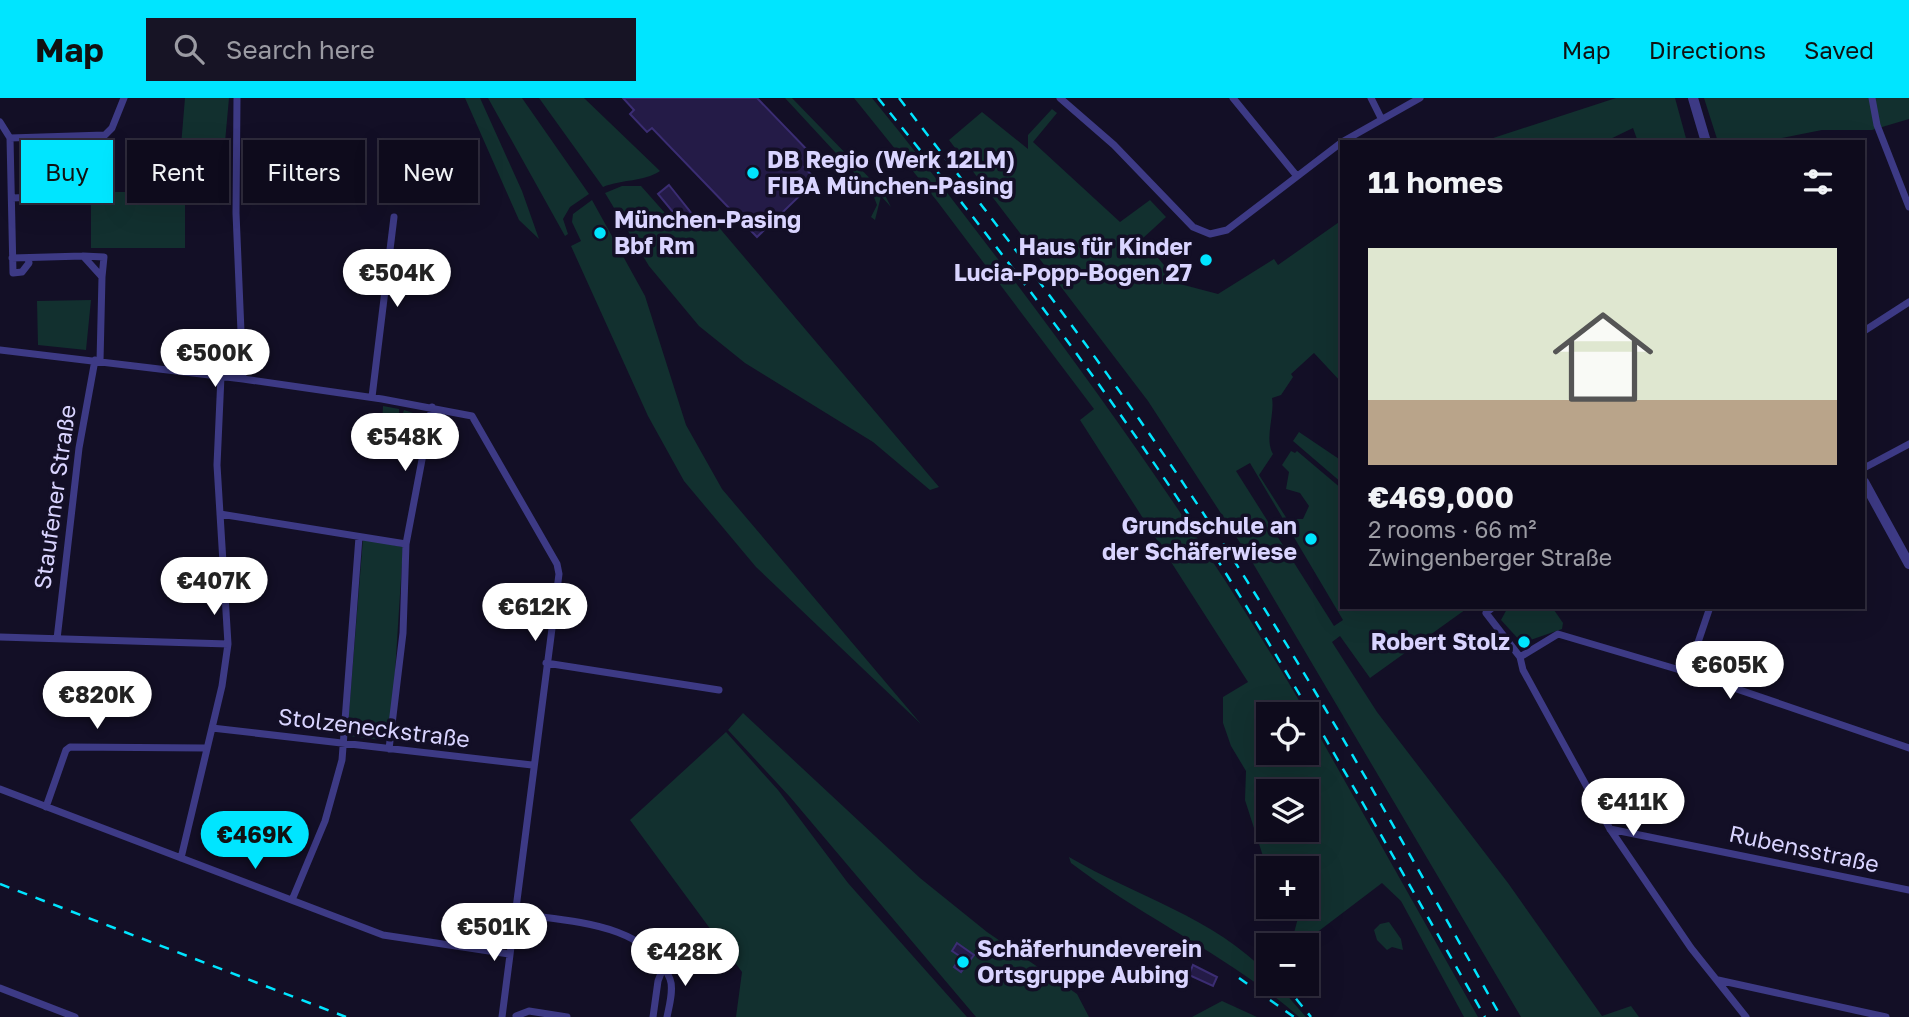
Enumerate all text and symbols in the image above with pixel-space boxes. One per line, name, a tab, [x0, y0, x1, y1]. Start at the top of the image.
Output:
search box	[146, 18, 636, 81]
text: Map	[35, 30, 104, 69]
icon: search	[170, 30, 208, 68]
text: Search here	[226, 34, 375, 65]
text: Map	[1562, 35, 1611, 64]
text: Directions	[1649, 35, 1766, 64]
text: Saved	[1804, 35, 1874, 64]
chip: Buy	[21, 140, 113, 203]
chip: Rent	[127, 140, 229, 203]
chip: Filters	[243, 140, 365, 203]
chip: New	[379, 140, 478, 203]
place label: DB Regio (Werk 12LM) FIBA München-Pasing	[767, 145, 1015, 199]
icon: filters	[1799, 163, 1837, 201]
text: 11 homes	[1368, 164, 1503, 200]
marker: DB Regio (Werk 12LM) FIBA München-Pasing	[745, 165, 761, 181]
place label: München-Pasing Bbf Rm	[614, 205, 801, 259]
marker: München-Pasing Bbf Rm	[592, 225, 608, 241]
place label: Haus für Kinder Lucia-Popp-Bogen 27	[954, 232, 1192, 286]
pin: €504K	[348, 250, 446, 309]
marker: Haus für Kinder Lucia-Popp-Bogen 27	[1198, 252, 1214, 268]
text: €504K	[359, 258, 435, 286]
icon: home	[1540, 294, 1666, 420]
pin: €500K	[166, 330, 264, 389]
text: €500K	[177, 338, 253, 366]
street label: Staufener Straße	[27, 403, 81, 591]
pin: €548K	[356, 414, 454, 473]
text: €548K	[367, 422, 443, 450]
text: €469,000	[1368, 479, 1514, 515]
place label: Grundschule an der Schäferwiese	[1102, 511, 1297, 565]
text: 2 rooms · 66 m²	[1368, 515, 1537, 543]
marker: Grundschule an der Schäferwiese	[1303, 531, 1319, 547]
text: Zwingenberger Straße	[1368, 543, 1612, 571]
pin: €407K	[165, 558, 263, 617]
text: €407K	[177, 566, 251, 594]
pin: €612K	[486, 584, 584, 643]
text: €612K	[498, 592, 572, 620]
place label: Robert Stolz	[1371, 627, 1510, 655]
marker: Robert Stolz	[1516, 634, 1532, 650]
pin: €605K	[1681, 642, 1779, 701]
text: €605K	[1692, 650, 1768, 678]
pin: €820K	[48, 672, 146, 731]
text: €820K	[59, 680, 135, 708]
street label: Stolzeneckstraße	[277, 701, 471, 753]
map controls	[1256, 702, 1319, 996]
button: locate	[1256, 702, 1319, 765]
pin: €411K	[1584, 778, 1682, 838]
button: layers	[1256, 779, 1319, 842]
text: €411K	[1598, 787, 1668, 815]
pin: €469K	[206, 812, 304, 871]
street label: Rubensstraße	[1727, 818, 1882, 878]
text: €469K	[217, 820, 293, 848]
button: +	[1256, 856, 1319, 919]
pin: €501K	[445, 904, 543, 963]
text: €501K	[457, 912, 531, 940]
pin: €428K	[636, 928, 734, 988]
button: −	[1256, 933, 1319, 996]
place label: Schäferhundeverein Ortsgruppe Aubing	[977, 934, 1202, 988]
text: €428K	[647, 937, 723, 965]
marker: Schäferhundeverein Ortsgruppe Aubing	[955, 954, 971, 970]

